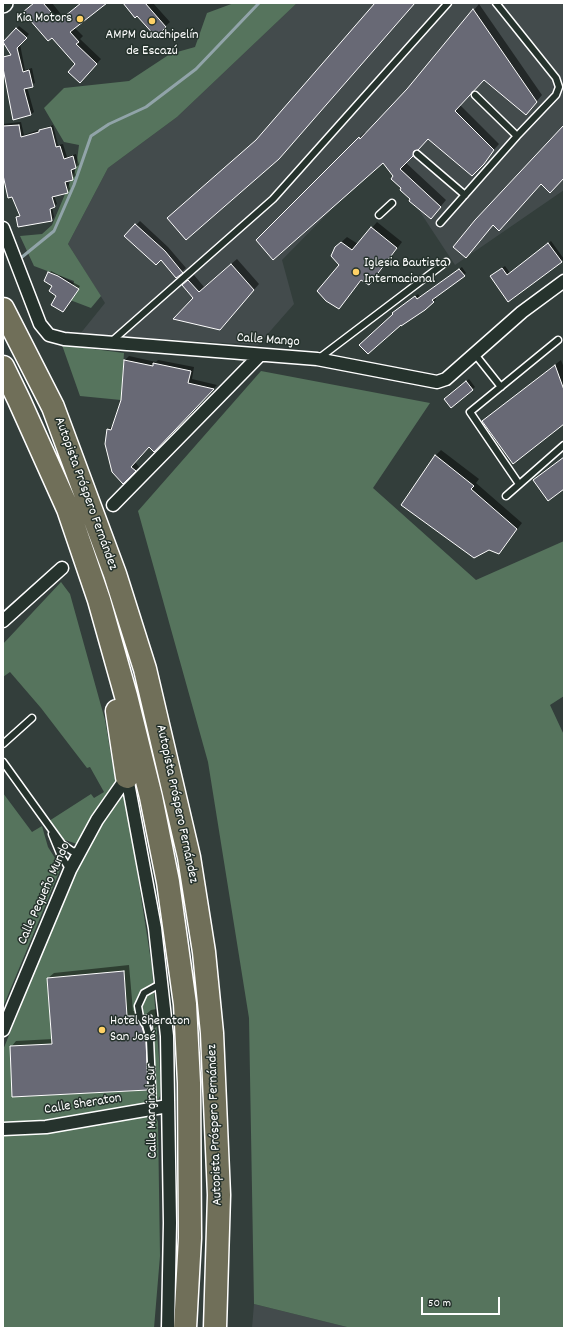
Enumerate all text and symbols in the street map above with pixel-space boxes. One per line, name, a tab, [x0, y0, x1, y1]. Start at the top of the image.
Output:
place label: Kia Motors	[16, 11, 72, 27]
marker: Kia Motors	[75, 14, 85, 24]
marker: AMPM Guachipelín de Escazú	[147, 16, 157, 26]
place label: AMPM Guachipelín de Escazú	[106, 28, 198, 60]
place label: Iglesia Bautista Internacional	[364, 256, 447, 288]
marker: Iglesia Bautista Internacional	[351, 267, 361, 277]
street label: Calle Mango	[236, 330, 300, 352]
street label: Autopista Próspero Fernández	[50, 415, 120, 573]
street label: Autopista Próspero Fernández	[151, 723, 201, 885]
street label: Calle Pequeño Mundo	[15, 840, 75, 948]
place label: Hotel Sheraton San José	[110, 1014, 190, 1046]
marker: Hotel Sheraton San José	[97, 1025, 107, 1035]
street label: Autopista Próspero Fernández	[205, 1044, 227, 1206]
street label: Calle Marginal Sur	[144, 1063, 162, 1159]
street label: Calle Sheraton	[43, 1091, 123, 1119]
scale bar	[423, 1289, 502, 1315]
text: 50 m	[428, 1295, 451, 1312]

